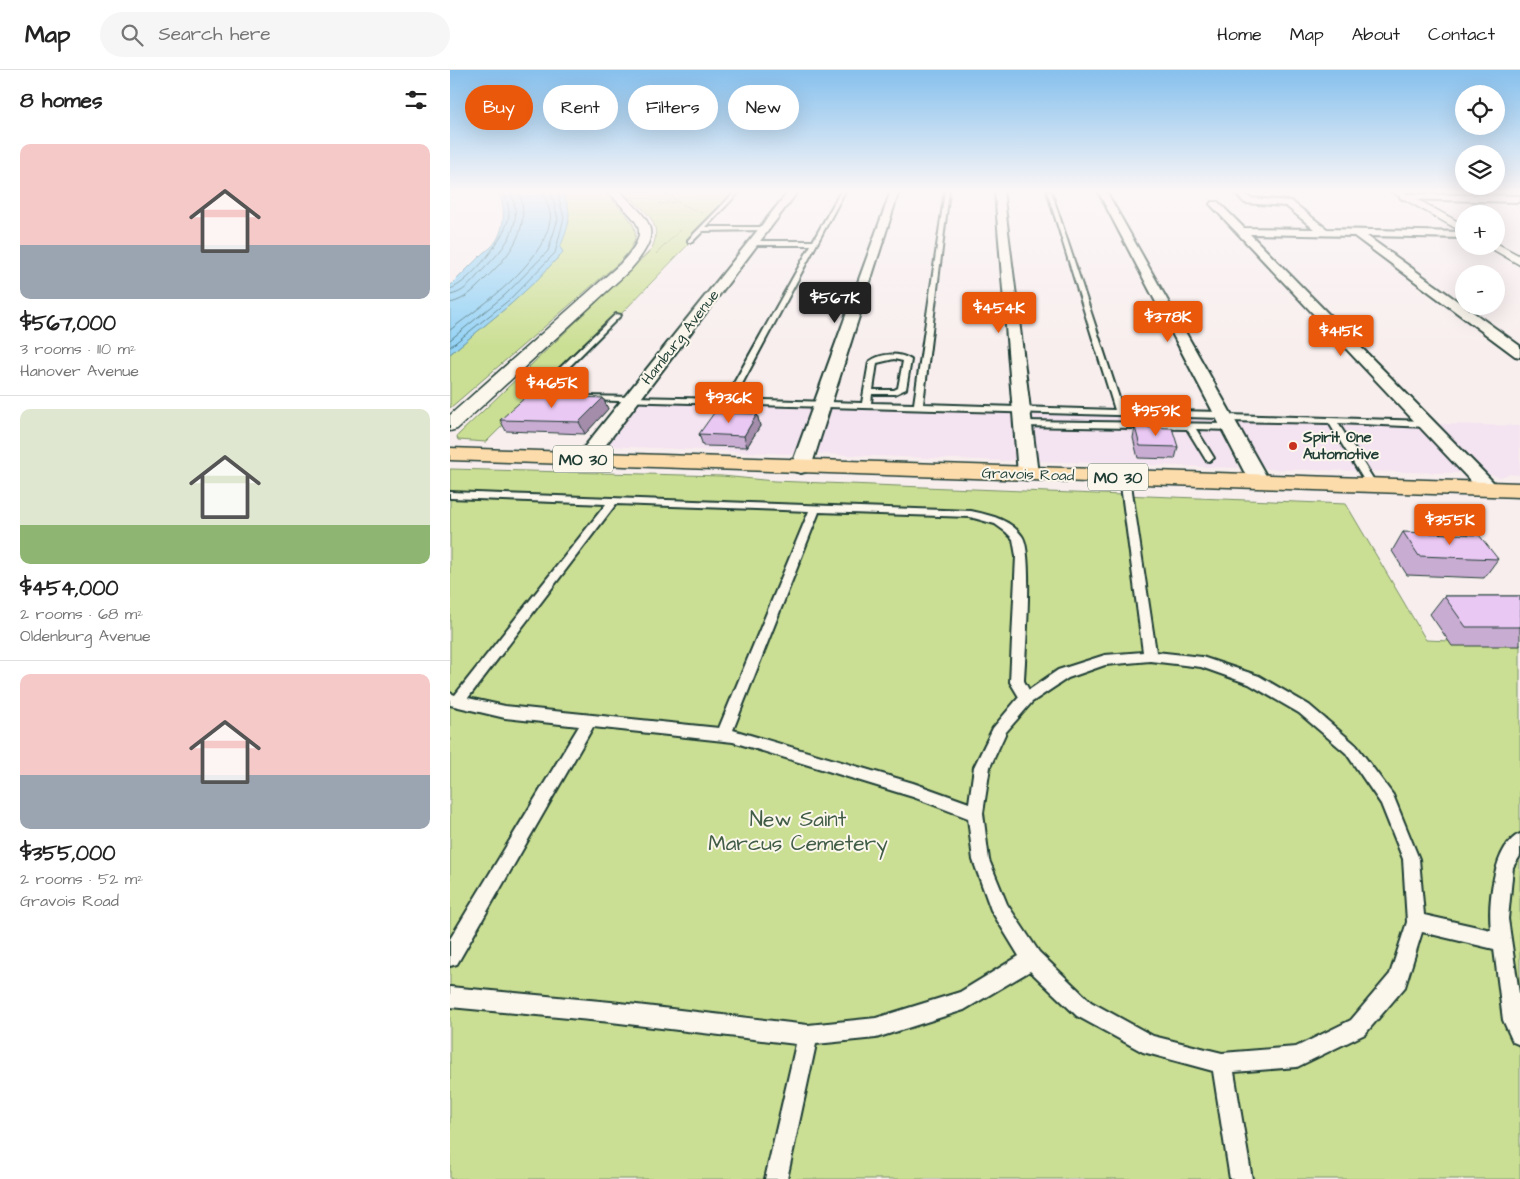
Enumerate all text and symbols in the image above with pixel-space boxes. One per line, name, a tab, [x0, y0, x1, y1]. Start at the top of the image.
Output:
search box	[100, 12, 450, 57]
text: Map	[25, 18, 70, 52]
icon: search	[118, 21, 146, 49]
text: Search here	[158, 21, 271, 48]
text: Home	[1217, 22, 1262, 47]
text: Map	[1290, 22, 1324, 47]
text: About	[1352, 22, 1400, 47]
text: Contact	[1428, 22, 1495, 47]
chip: Buy	[465, 85, 533, 130]
chip: Rent	[543, 85, 618, 130]
chip: Filters	[628, 85, 718, 130]
chip: New	[728, 85, 799, 130]
map controls	[1455, 85, 1505, 315]
button: locate	[1455, 85, 1505, 135]
text: 8 homes	[20, 86, 102, 115]
icon: filters	[402, 86, 430, 114]
button: layers	[1455, 145, 1505, 195]
icon: home	[180, 176, 270, 266]
button: +	[1455, 205, 1505, 255]
button: −	[1455, 265, 1505, 315]
pin: $567K	[800, 282, 870, 324]
street label: Hamburg Avenue	[637, 285, 725, 390]
text: $567K	[810, 287, 860, 309]
pin: $454K	[964, 292, 1034, 334]
text: $454K	[973, 297, 1025, 319]
pin: $378K	[1133, 300, 1203, 343]
text: $378K	[1145, 306, 1191, 328]
text: $567,000	[20, 309, 116, 338]
pin: $415K	[1306, 314, 1376, 357]
text: $415K	[1320, 320, 1362, 342]
text: 3 rooms · 110 m²	[20, 338, 136, 360]
text: Hanover Avenue	[20, 360, 139, 382]
pin: $465K	[517, 366, 587, 409]
text: $465K	[527, 372, 577, 394]
pin: $936K	[694, 382, 764, 424]
text: $936K	[706, 387, 752, 409]
pin: $959K	[1121, 394, 1191, 437]
text: $959K	[1132, 400, 1180, 422]
place label: Spirit One Automotive	[1302, 427, 1379, 465]
marker: Spirit One Automotive	[1287, 440, 1299, 452]
icon: home	[180, 442, 270, 532]
road number: MO 30	[553, 446, 613, 472]
street label: Gravois Road	[981, 462, 1075, 487]
road number: MO 30	[1088, 464, 1148, 491]
pin: $355K	[1415, 504, 1485, 546]
text: $355K	[1425, 509, 1475, 531]
text: $454,000	[20, 574, 119, 603]
text: 2 rooms · 68 m²	[20, 603, 143, 625]
text: Oldenburg Avenue	[20, 625, 151, 647]
icon: home	[180, 707, 270, 797]
park label: New Saint Marcus Cemetery	[708, 805, 888, 860]
text: $355,000	[20, 839, 116, 868]
text: 2 rooms · 52 m²	[20, 868, 143, 890]
text: Gravois Road	[20, 890, 119, 912]

